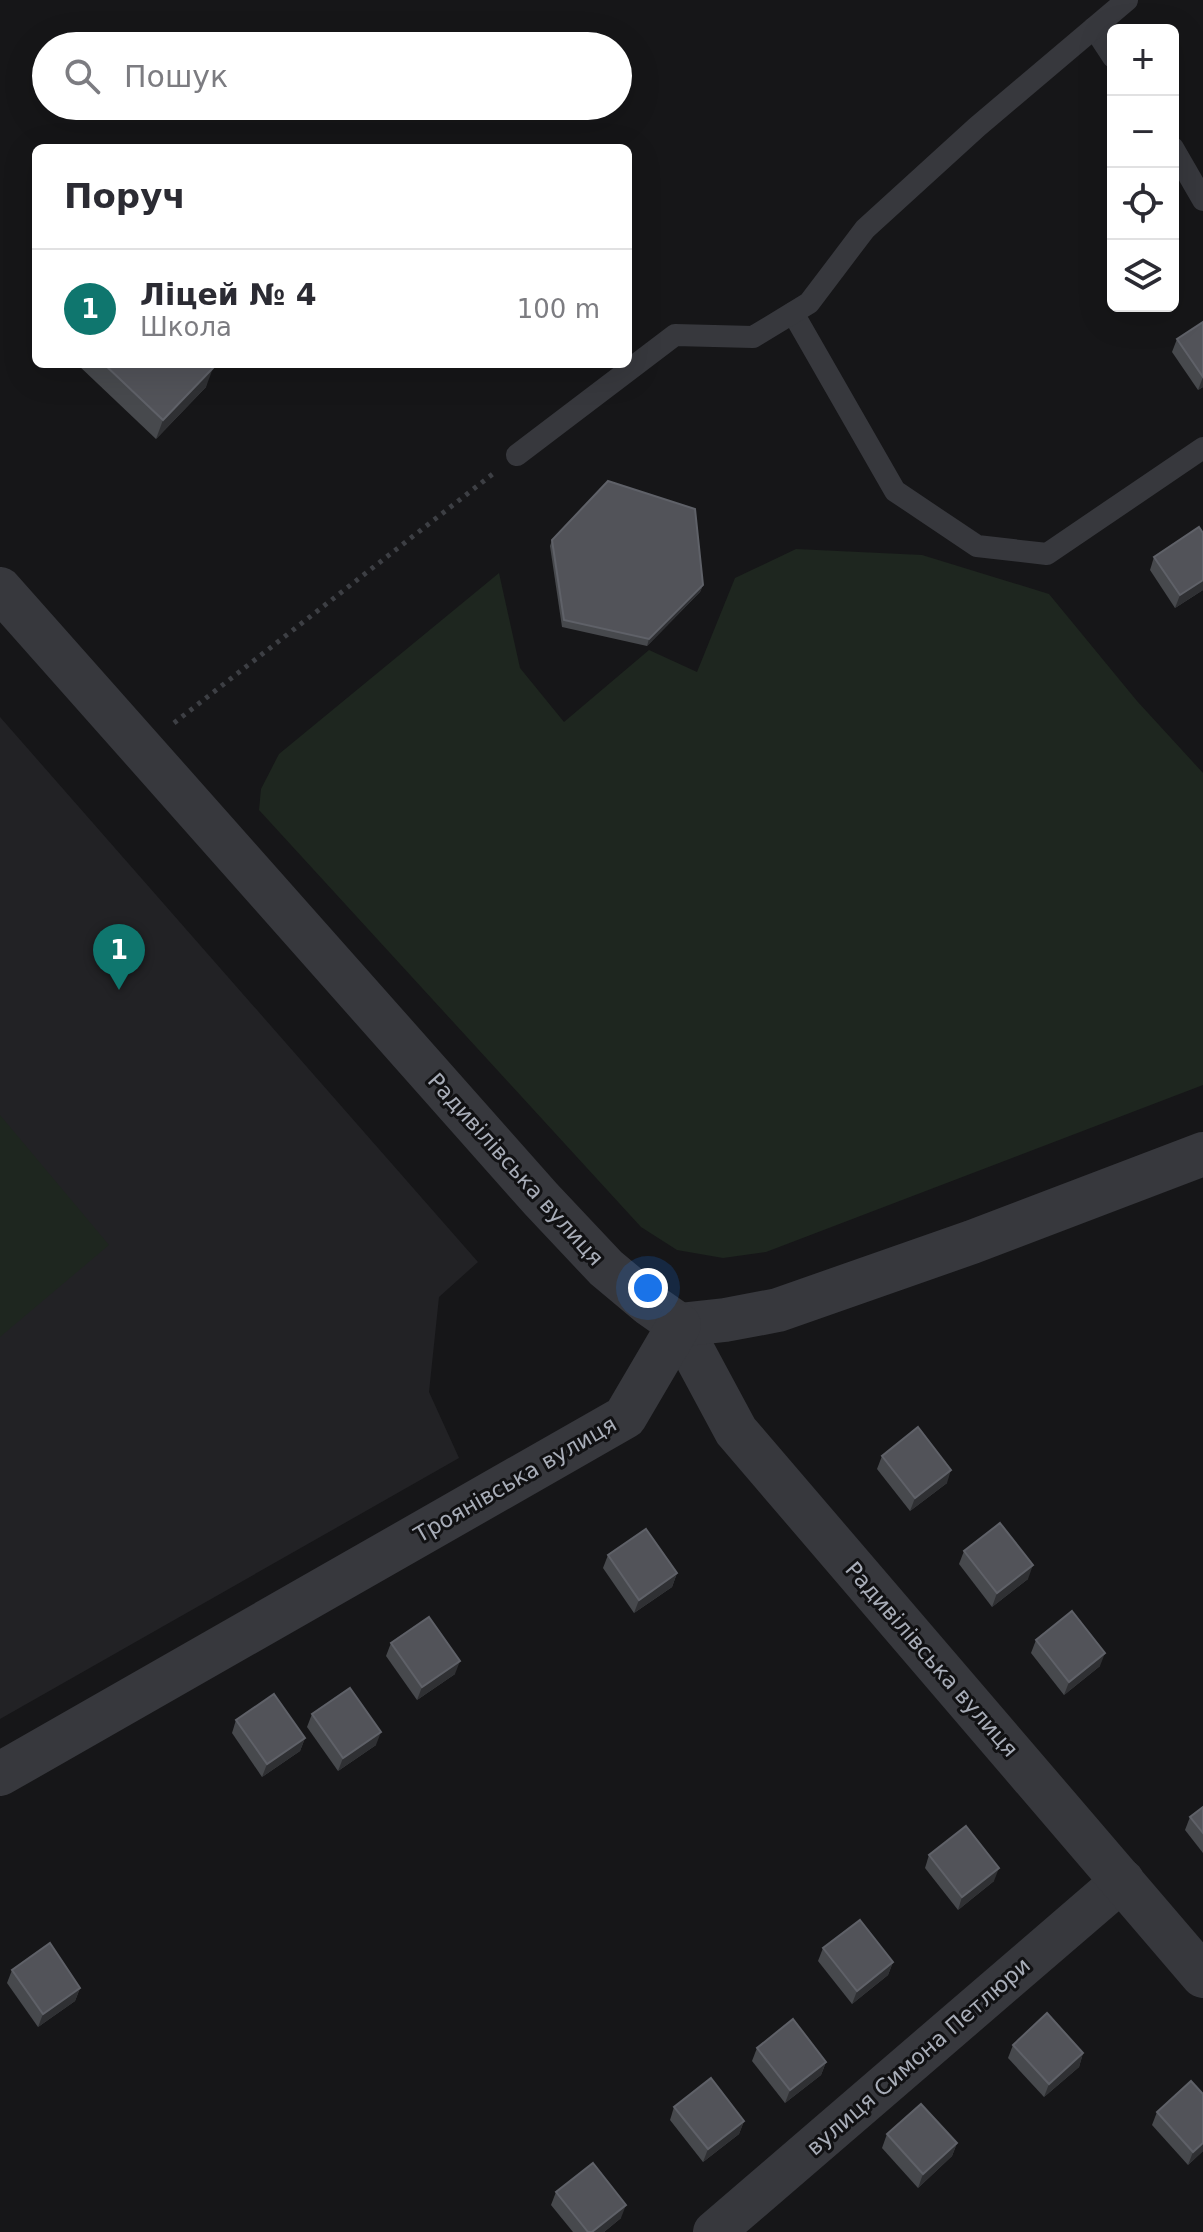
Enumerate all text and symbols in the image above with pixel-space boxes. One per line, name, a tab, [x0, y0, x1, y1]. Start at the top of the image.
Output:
map controls	[1107, 24, 1179, 312]
button: +	[1107, 24, 1179, 96]
search box	[32, 32, 632, 120]
icon: search	[60, 54, 104, 98]
text: Пошук	[124, 59, 228, 94]
button: −	[1107, 96, 1179, 168]
button: locate	[1107, 168, 1179, 240]
text: Поруч	[64, 176, 186, 216]
button: layers	[1107, 240, 1179, 312]
text: Ліцей № 4	[140, 277, 317, 312]
text: 1	[81, 294, 99, 324]
text: 100 m	[517, 294, 600, 324]
text: Школа	[140, 312, 232, 342]
pin: 1	[93, 924, 145, 990]
street label: Радивілівська вулиця	[423, 1068, 609, 1271]
your location	[628, 1268, 668, 1308]
street label: Троянівська вулиця	[409, 1411, 621, 1548]
street label: Радивілівська вулиця	[840, 1557, 1023, 1762]
street label: вулиця Симона Петлюри	[802, 1953, 1035, 2160]

